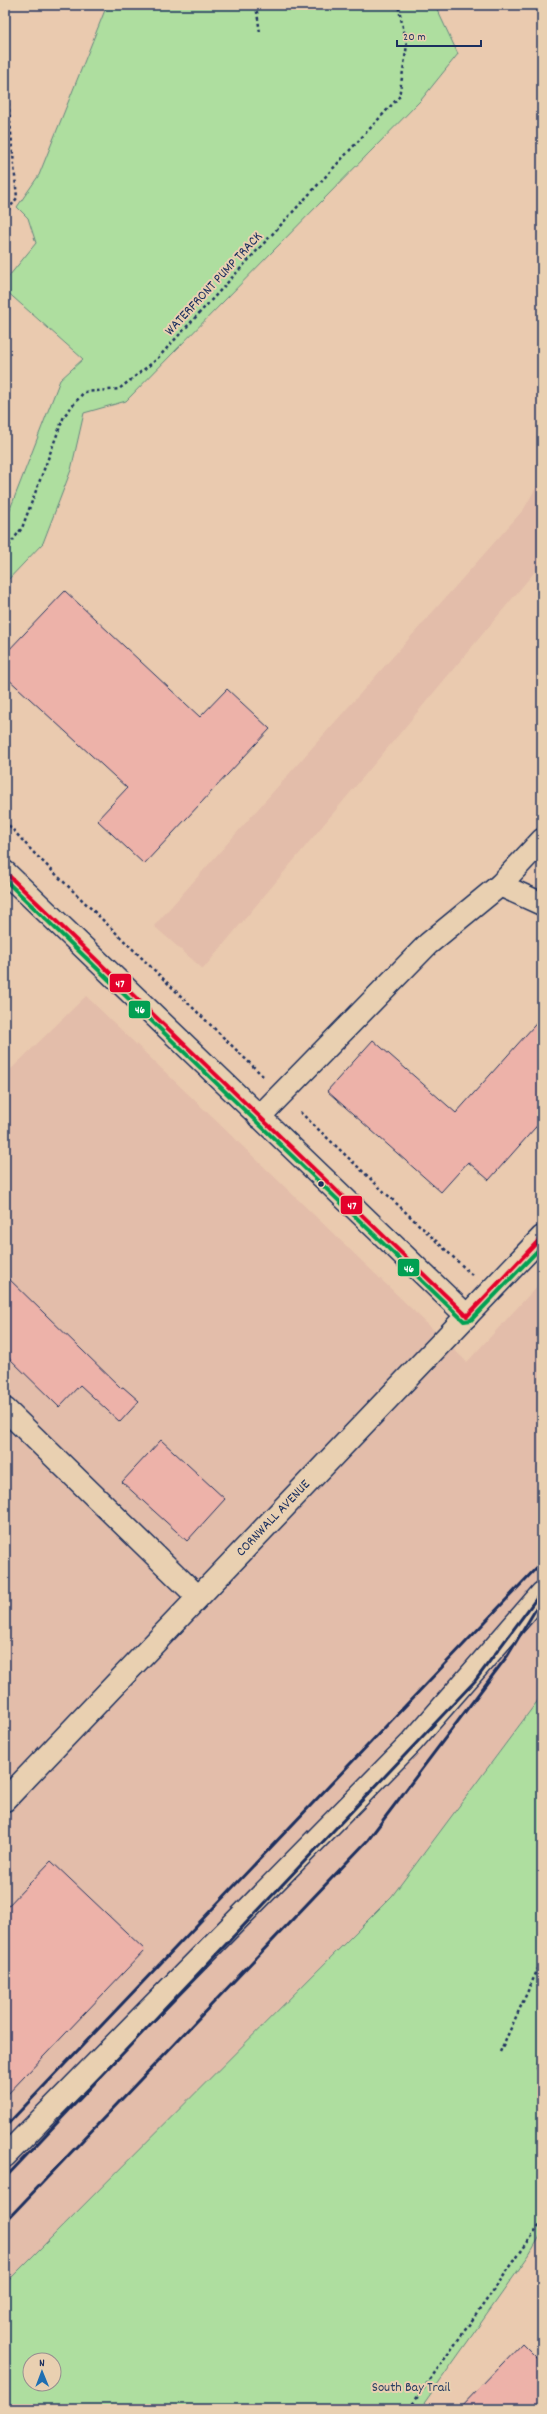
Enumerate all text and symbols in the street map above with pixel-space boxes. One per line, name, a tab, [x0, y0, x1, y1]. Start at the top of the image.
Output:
scale bar	[397, 22, 481, 48]
text: 20 m	[403, 29, 426, 46]
street label: WATERFRONT PUMP TRACK	[160, 227, 268, 340]
line badge: 47	[109, 973, 132, 993]
text: 47	[116, 977, 125, 993]
line badge: 46	[128, 1000, 151, 1019]
text: 46	[135, 1003, 146, 1019]
unlabelled marker	[316, 1179, 326, 1189]
line badge: 47	[340, 1195, 363, 1215]
text: 47	[348, 1199, 357, 1215]
line badge: 46	[397, 1258, 420, 1277]
text: 46	[404, 1262, 415, 1278]
street label: CORNWALL AVENUE	[232, 1475, 316, 1562]
north arrow	[22, 2352, 62, 2392]
text: N	[39, 2356, 45, 2372]
park label: South Bay Trail	[372, 2378, 451, 2398]

